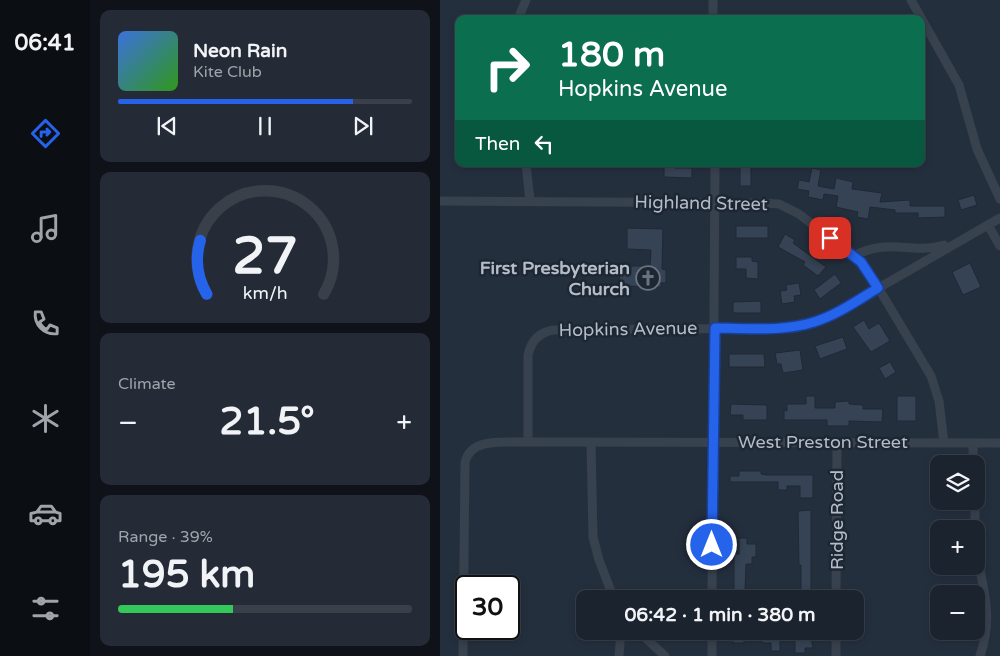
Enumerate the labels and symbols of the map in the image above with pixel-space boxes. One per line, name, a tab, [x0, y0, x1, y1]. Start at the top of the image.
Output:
street label: Highland Street	[634, 191, 768, 215]
pin	[809, 217, 851, 259]
place label: First Presbyterian Church	[480, 257, 630, 300]
church icon: First Presbyterian Church	[635, 265, 661, 291]
street label: Hopkins Avenue	[558, 317, 698, 341]
street label: West Preston Street	[738, 431, 908, 453]
street label: Ridge Road	[826, 470, 848, 570]
position arrow	[685, 518, 737, 570]
speed limit sign: 30	[455, 575, 520, 640]

